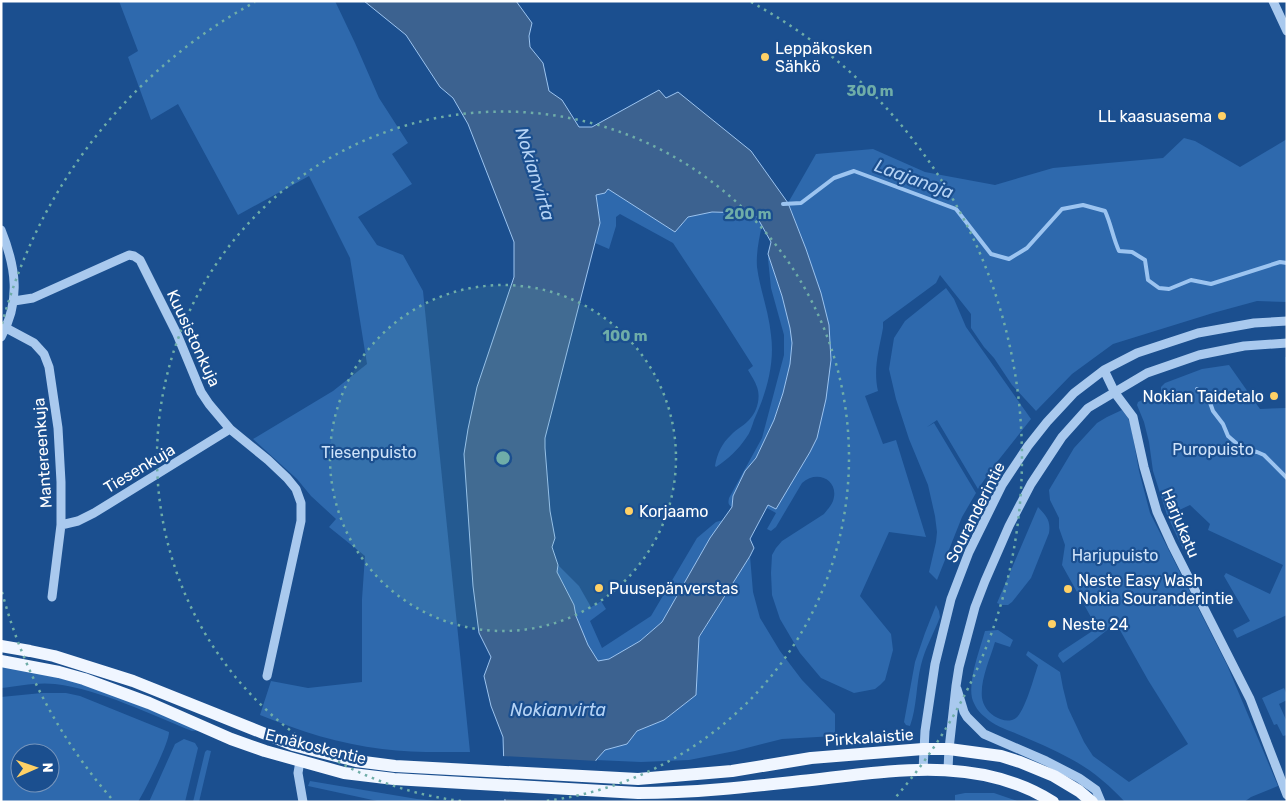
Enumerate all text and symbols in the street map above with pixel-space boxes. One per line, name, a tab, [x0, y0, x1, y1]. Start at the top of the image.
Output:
place label: Leppäkosken Sähkö	[775, 39, 872, 76]
marker: Leppäkosken Sähkö	[759, 51, 771, 63]
text: 300 m	[846, 82, 894, 100]
place label: LL kaasuasema	[1098, 107, 1212, 126]
marker: LL kaasuasema	[1216, 110, 1228, 122]
water label: Nokianvirta	[510, 125, 560, 224]
water label: Laajanoja	[871, 155, 957, 204]
text: 200 m	[724, 205, 772, 223]
street label: Kuusistonkuja	[163, 287, 224, 390]
text: 100 m	[603, 327, 647, 345]
place label: Nokian Taidetalo	[1142, 387, 1264, 406]
marker: Nokian Taidetalo	[1268, 390, 1280, 402]
street label: Mantereenkuja	[29, 397, 56, 509]
street label: Tiesenkuja	[100, 440, 178, 497]
park label: Puropuisto	[1172, 440, 1254, 459]
park label: Tiesenpuisto	[321, 443, 417, 462]
centre of rings	[494, 449, 512, 467]
street label: Souranderintie	[942, 459, 1009, 566]
street label: Harjukatu	[1158, 486, 1204, 560]
place label: Korjaamo	[639, 502, 709, 521]
marker: Korjaamo	[623, 505, 635, 517]
park label: Harjupuisto	[1072, 546, 1158, 565]
place label: Neste Easy Wash Nokia Souranderintie	[1078, 571, 1234, 608]
place label: Puusepänverstas	[609, 579, 739, 598]
marker: Puusepänverstas	[593, 582, 605, 594]
marker: Neste Easy Wash Nokia Souranderintie	[1062, 583, 1074, 595]
place label: Neste 24	[1062, 615, 1129, 634]
marker: Neste 24	[1046, 618, 1058, 630]
water label: Nokianvirta	[510, 699, 607, 721]
street label: Emäkoskentie	[263, 725, 368, 768]
street label: Pirkkalaistie	[824, 725, 914, 750]
north arrow	[10, 743, 60, 793]
text: N	[39, 762, 56, 773]

